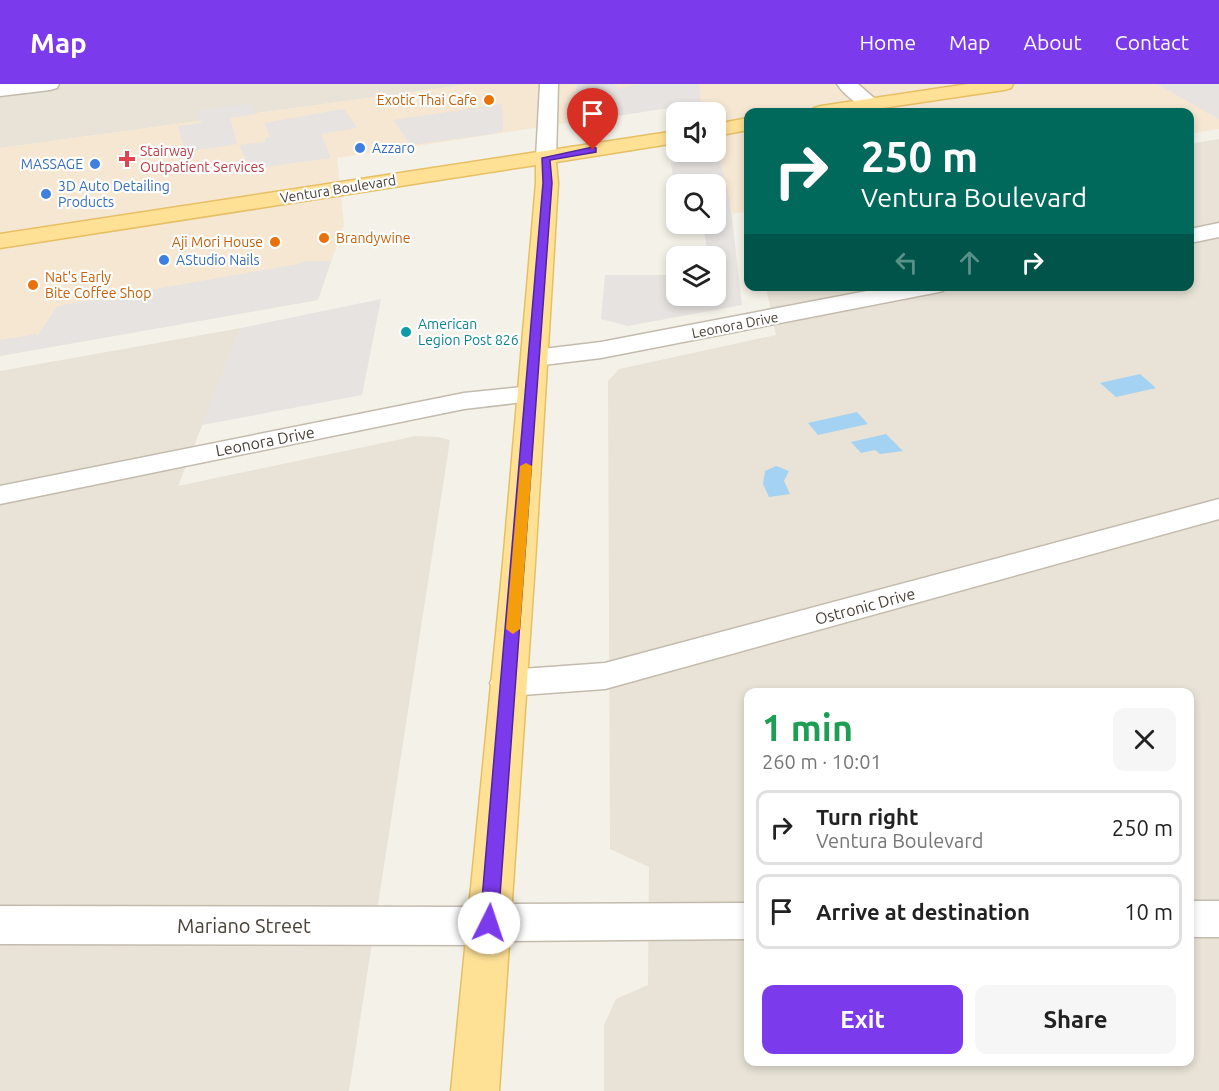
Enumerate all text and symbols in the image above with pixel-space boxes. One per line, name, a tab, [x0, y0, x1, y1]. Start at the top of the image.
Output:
text: Map	[30, 27, 87, 58]
text: Home	[859, 30, 916, 54]
text: Map	[949, 30, 990, 54]
text: About	[1023, 30, 1082, 54]
text: Contact	[1115, 30, 1189, 54]
pin	[567, 88, 618, 150]
place label: Exotic Thai Cafe	[377, 92, 477, 108]
marker: Exotic Thai Cafe	[482, 93, 496, 107]
icon: arrive	[576, 97, 609, 130]
map controls	[666, 102, 726, 306]
button: sound	[666, 102, 726, 162]
icon: right	[762, 132, 840, 210]
text: 250 m	[861, 133, 978, 180]
place label: Azzaro	[372, 140, 415, 156]
marker: Azzaro	[353, 141, 367, 155]
place label: Stairway Outpatient Services	[140, 143, 264, 175]
marker: Stairway Outpatient Services	[118, 150, 136, 168]
place label: MASSAGE	[21, 156, 83, 172]
marker: MASSAGE	[88, 157, 102, 171]
street label: Ventura Boulevard	[279, 172, 397, 206]
button: search	[666, 174, 726, 234]
place label: 3D Auto Detailing Products	[58, 178, 170, 210]
text: Ventura Boulevard	[861, 182, 1087, 212]
marker: 3D Auto Detailing Products	[39, 187, 53, 201]
place label: Brandywine	[336, 230, 411, 246]
marker: Brandywine	[317, 231, 331, 245]
place label: Aji Mori House	[172, 234, 263, 250]
marker: Aji Mori House	[268, 235, 282, 249]
button: layers	[666, 246, 726, 306]
icon: left	[890, 246, 923, 279]
icon: ahead	[953, 246, 986, 279]
icon: right	[1016, 246, 1049, 279]
place label: AStudio Nails	[176, 252, 259, 268]
marker: AStudio Nails	[157, 253, 171, 267]
place label: Nat's Early Bite Coffee Shop	[45, 269, 151, 301]
marker: Nat's Early Bite Coffee Shop	[26, 278, 40, 292]
street label: Leonora Drive	[690, 309, 780, 341]
place label: American Legion Post 826	[418, 316, 519, 348]
marker: American Legion Post 826	[399, 325, 413, 339]
street label: Leonora Drive	[214, 423, 316, 459]
street label: Ostronic Drive	[813, 584, 917, 628]
text: 1 min	[762, 707, 853, 748]
button: close	[1113, 708, 1176, 771]
text: 260 m · 10:01	[762, 750, 882, 773]
text: Turn right	[816, 804, 918, 829]
icon: right	[765, 811, 798, 844]
text: 250 m	[1112, 815, 1173, 840]
text: Ventura Boulevard	[816, 829, 984, 852]
position arrow	[457, 891, 521, 955]
icon: arrive	[765, 895, 798, 928]
text: Arrive at destination	[816, 899, 1030, 924]
text: 10 m	[1124, 899, 1173, 924]
street label: Mariano Street	[177, 914, 311, 937]
button: Exit	[762, 985, 963, 1054]
button: Share	[975, 985, 1176, 1054]

